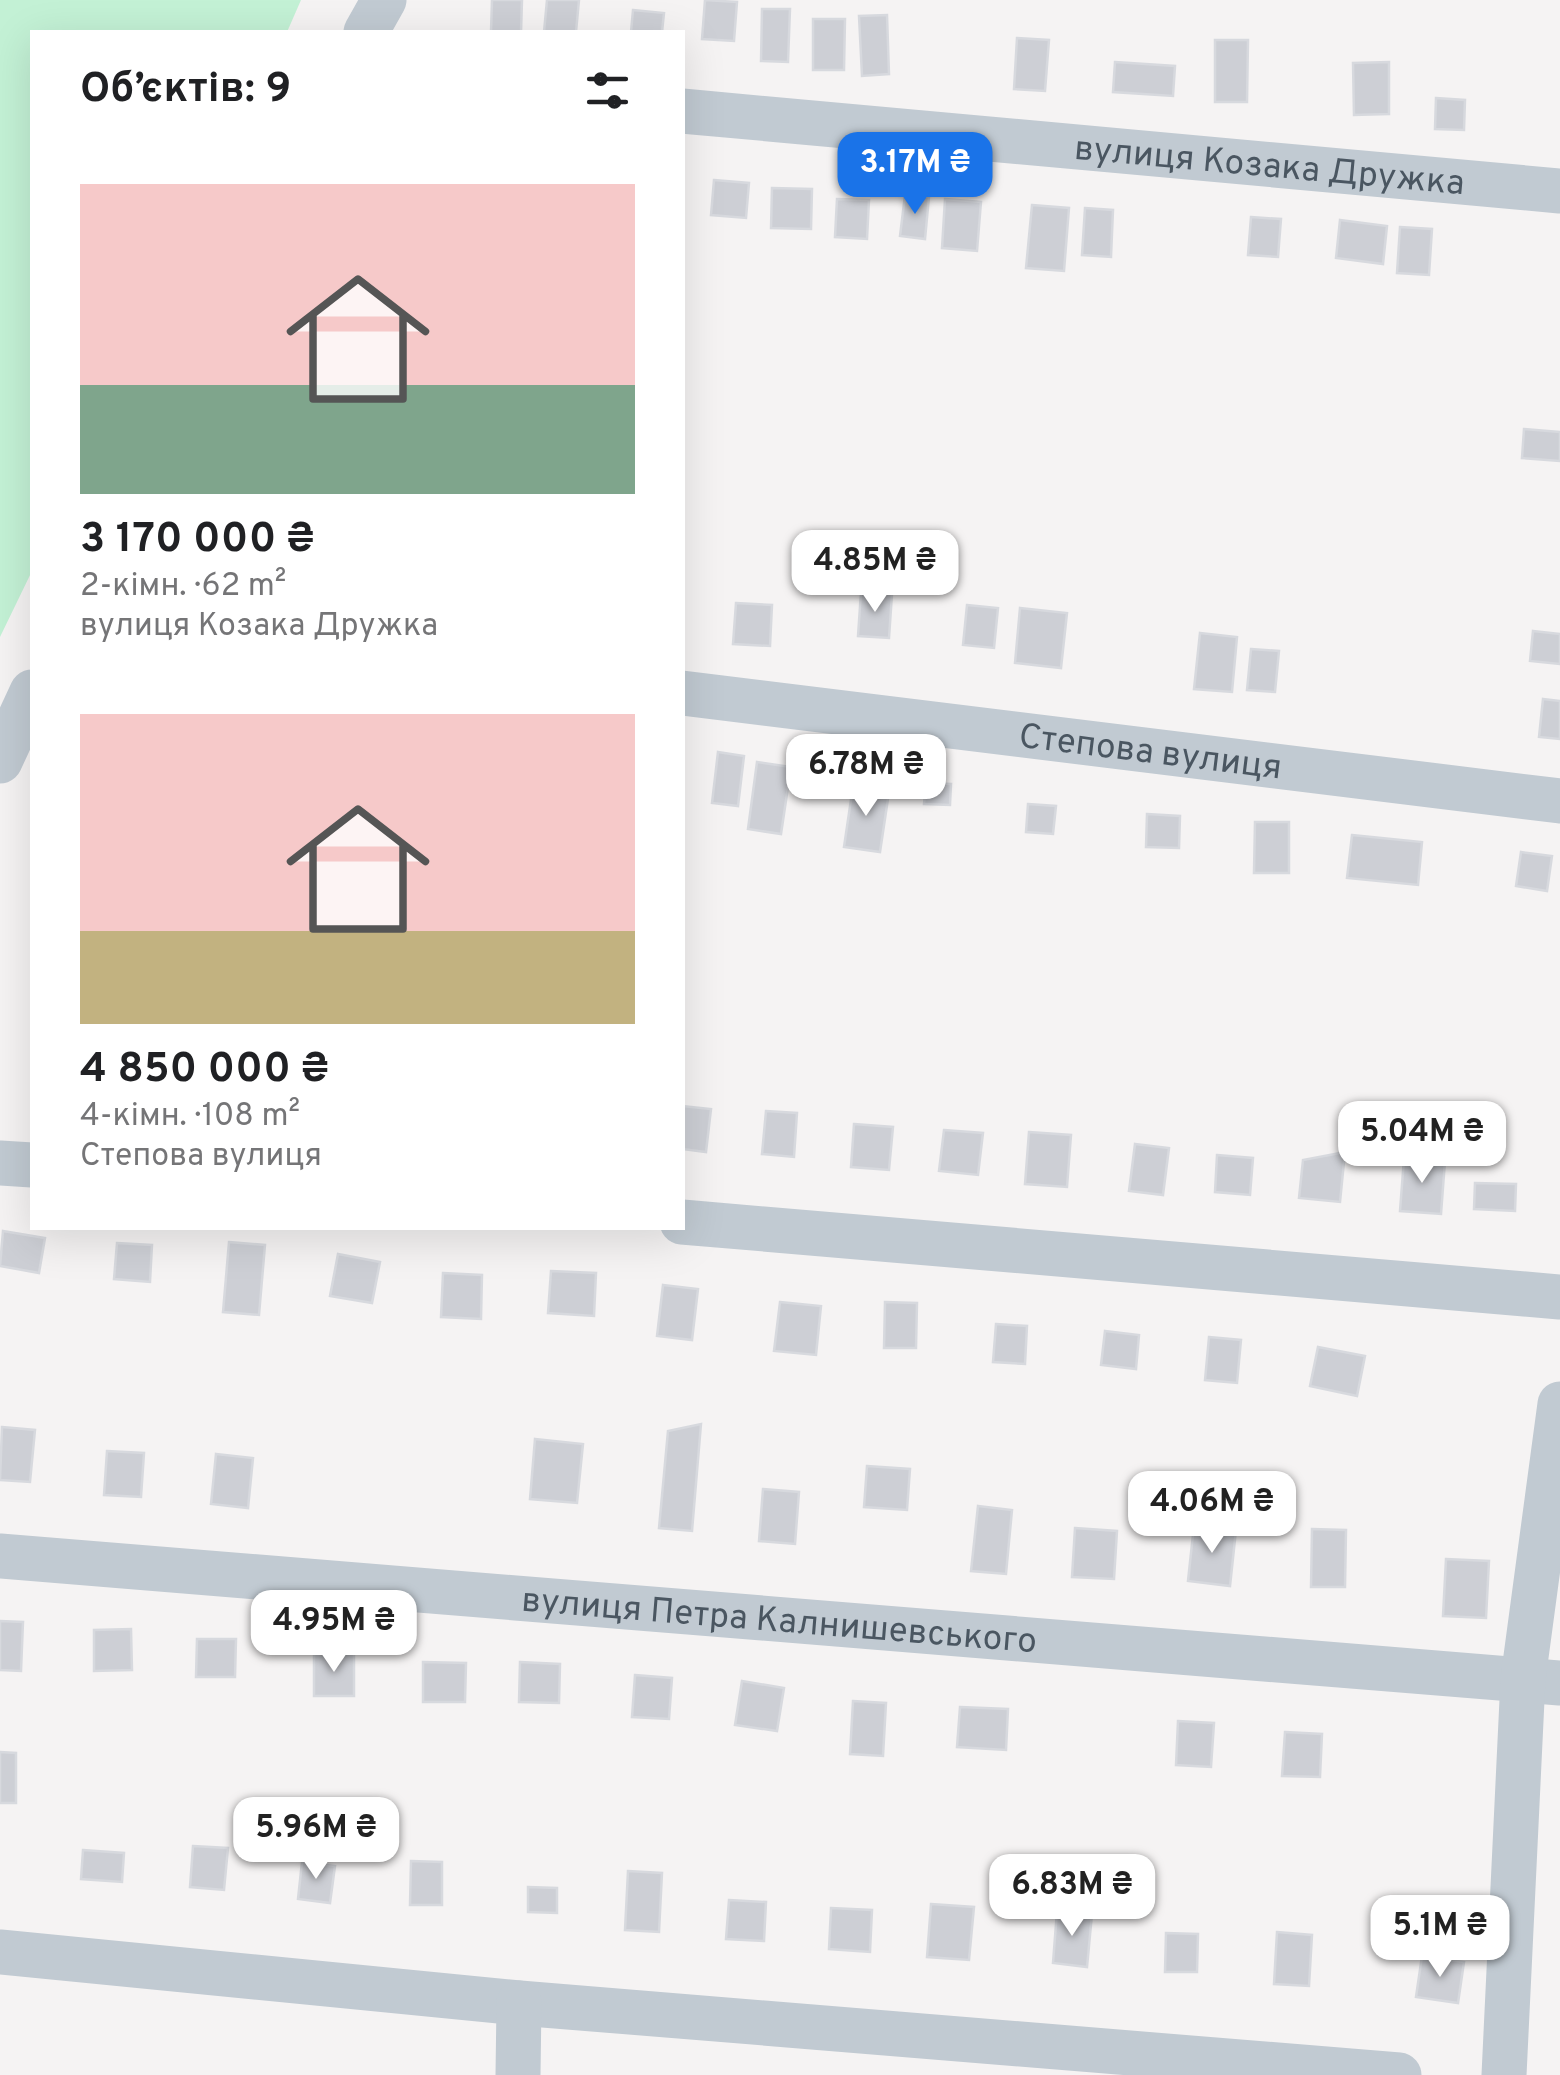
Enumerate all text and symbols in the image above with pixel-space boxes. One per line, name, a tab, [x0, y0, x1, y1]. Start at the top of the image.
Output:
icon: filters	[580, 63, 635, 118]
text: Об’єктів: 9	[80, 64, 291, 117]
street label: вулиця Козака Дружка	[1072, 128, 1466, 207]
pin: 3.17M ₴	[823, 132, 1007, 217]
text: 3.17M ₴	[860, 144, 971, 184]
icon: home	[268, 249, 448, 429]
text: 3 170 000 ₴	[80, 514, 314, 567]
pin: 4.85M ₴	[783, 530, 967, 615]
text: 4.85M ₴	[814, 542, 936, 582]
text: 2-кімн. · 62 m²	[80, 567, 286, 607]
text: вулиця Козака Дружка	[80, 607, 438, 647]
street label: Степова вулиця	[1016, 716, 1284, 792]
pin: 6.78M ₴	[774, 734, 958, 819]
text: 6.78M ₴	[808, 746, 924, 786]
icon: home	[268, 779, 448, 959]
text: 4 850 000 ₴	[80, 1044, 329, 1097]
text: 4-кімн. · 108 m²	[80, 1097, 300, 1137]
pin: 5.04M ₴	[1330, 1101, 1514, 1186]
text: 5.04M ₴	[1360, 1113, 1484, 1153]
text: Степова вулиця	[80, 1137, 322, 1177]
pin: 4.06M ₴	[1120, 1471, 1304, 1556]
text: 4.06M ₴	[1150, 1483, 1274, 1523]
street label: вулиця Петра Калнишевського	[520, 1580, 1039, 1665]
pin: 4.95M ₴	[242, 1590, 426, 1675]
text: 4.95M ₴	[273, 1602, 395, 1642]
pin: 5.96M ₴	[224, 1797, 408, 1882]
text: 5.96M ₴	[255, 1809, 377, 1849]
pin: 6.83M ₴	[980, 1854, 1164, 1939]
text: 6.83M ₴	[1011, 1866, 1133, 1906]
pin: 5.1M ₴	[1359, 1895, 1521, 1980]
text: 5.1M ₴	[1393, 1907, 1488, 1947]

